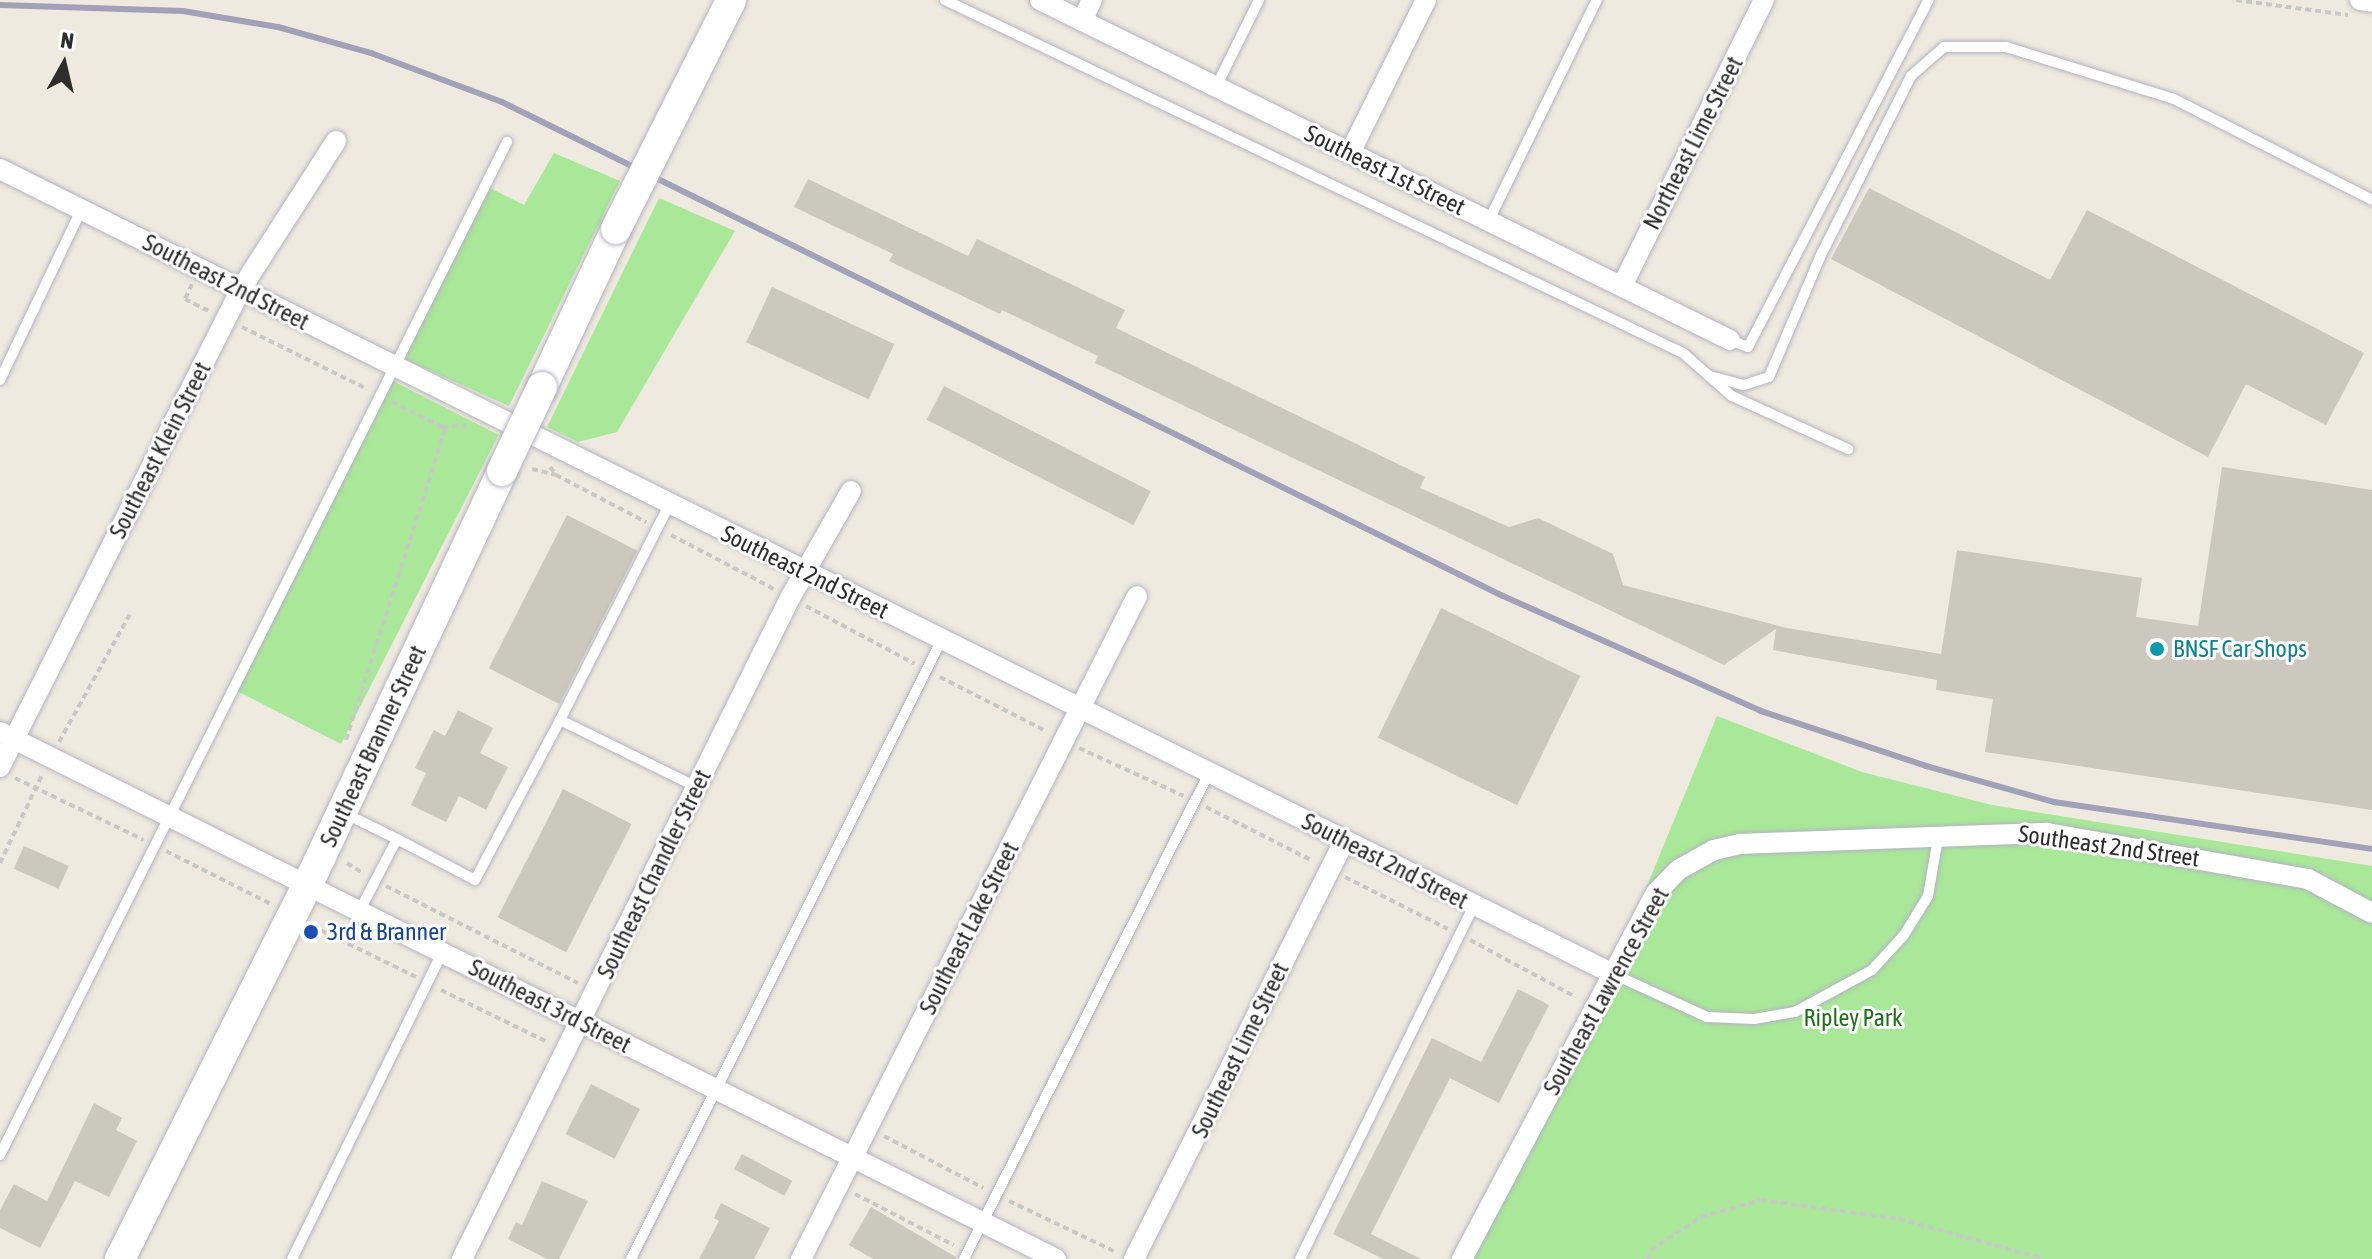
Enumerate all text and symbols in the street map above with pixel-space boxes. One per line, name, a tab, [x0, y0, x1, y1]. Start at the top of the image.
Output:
north arrow	[24, 24, 104, 104]
text: N	[59, 26, 76, 54]
street label: Northeast Lime Street	[1637, 52, 1749, 234]
street label: Southeast 1st Street	[1300, 119, 1470, 221]
street label: Southeast 2nd Street	[138, 228, 314, 336]
street label: Southeast Klein Street	[103, 357, 217, 543]
street label: Southeast 2nd Street	[717, 519, 893, 625]
place label: BNSF Car Shops	[2173, 635, 2307, 663]
marker: BNSF Car Shops	[2148, 640, 2166, 658]
street label: Southeast Branner Street	[314, 641, 432, 851]
street label: Southeast Chandler Street	[591, 765, 717, 983]
street label: Southeast 2nd Street	[1297, 807, 1473, 915]
street label: Southeast 2nd Street	[2017, 819, 2201, 873]
street label: Southeast Lake Street	[913, 837, 1025, 1019]
street label: Southeast Lawrence Street	[1537, 882, 1675, 1100]
place label: 3rd & Branner	[327, 918, 446, 946]
marker: 3rd & Branner	[302, 923, 320, 941]
street label: Southeast 3rd Street	[464, 953, 636, 1059]
street label: Southeast Lime Street	[1185, 958, 1295, 1142]
park label: Ripley Park	[1804, 1004, 1902, 1032]

